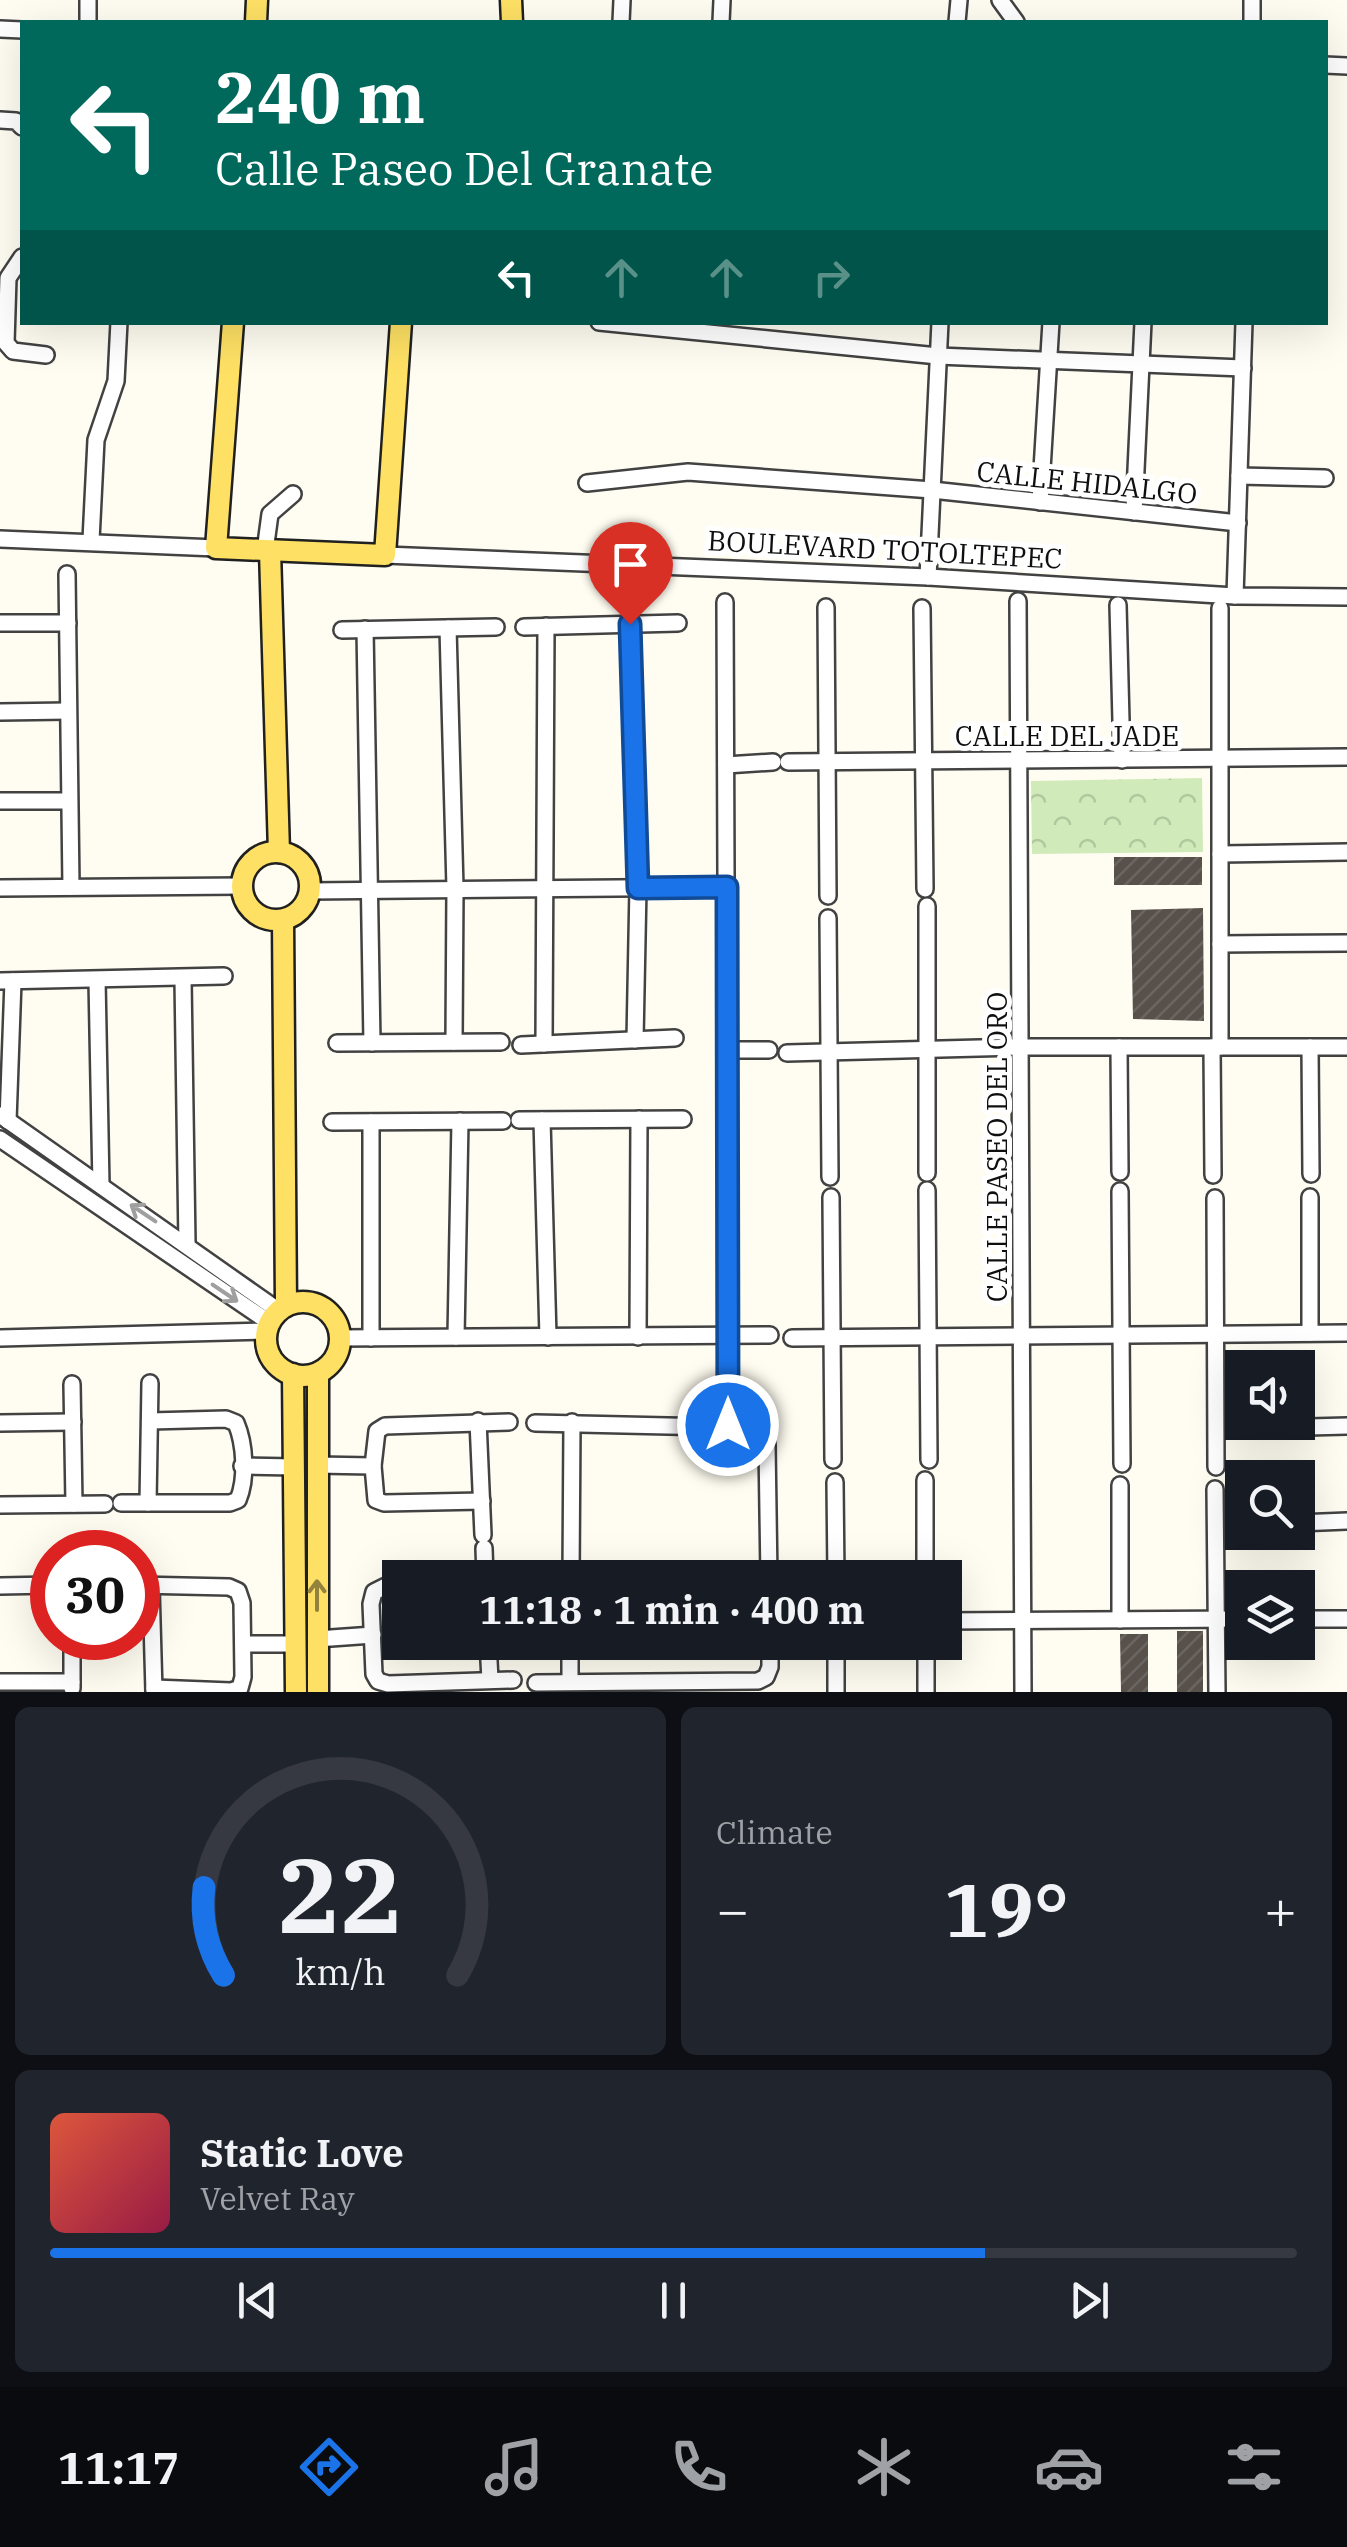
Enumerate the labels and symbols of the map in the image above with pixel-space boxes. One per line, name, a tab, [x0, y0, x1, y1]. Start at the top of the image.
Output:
street label: CALLE HIDALGO	[975, 452, 1199, 512]
street label: BOULEVARD TOTOLTEPEC	[706, 521, 1064, 577]
pin	[588, 522, 673, 625]
street label: CALLE DEL JADE	[955, 717, 1179, 754]
street label: CALLE PASEO DEL ORO	[978, 992, 1015, 1302]
one-way arrow	[129, 1203, 157, 1224]
one-way arrow	[211, 1282, 239, 1303]
position arrow	[676, 1373, 780, 1477]
speed limit sign: 30	[30, 1530, 160, 1660]
one-way arrow	[308, 1579, 326, 1612]

